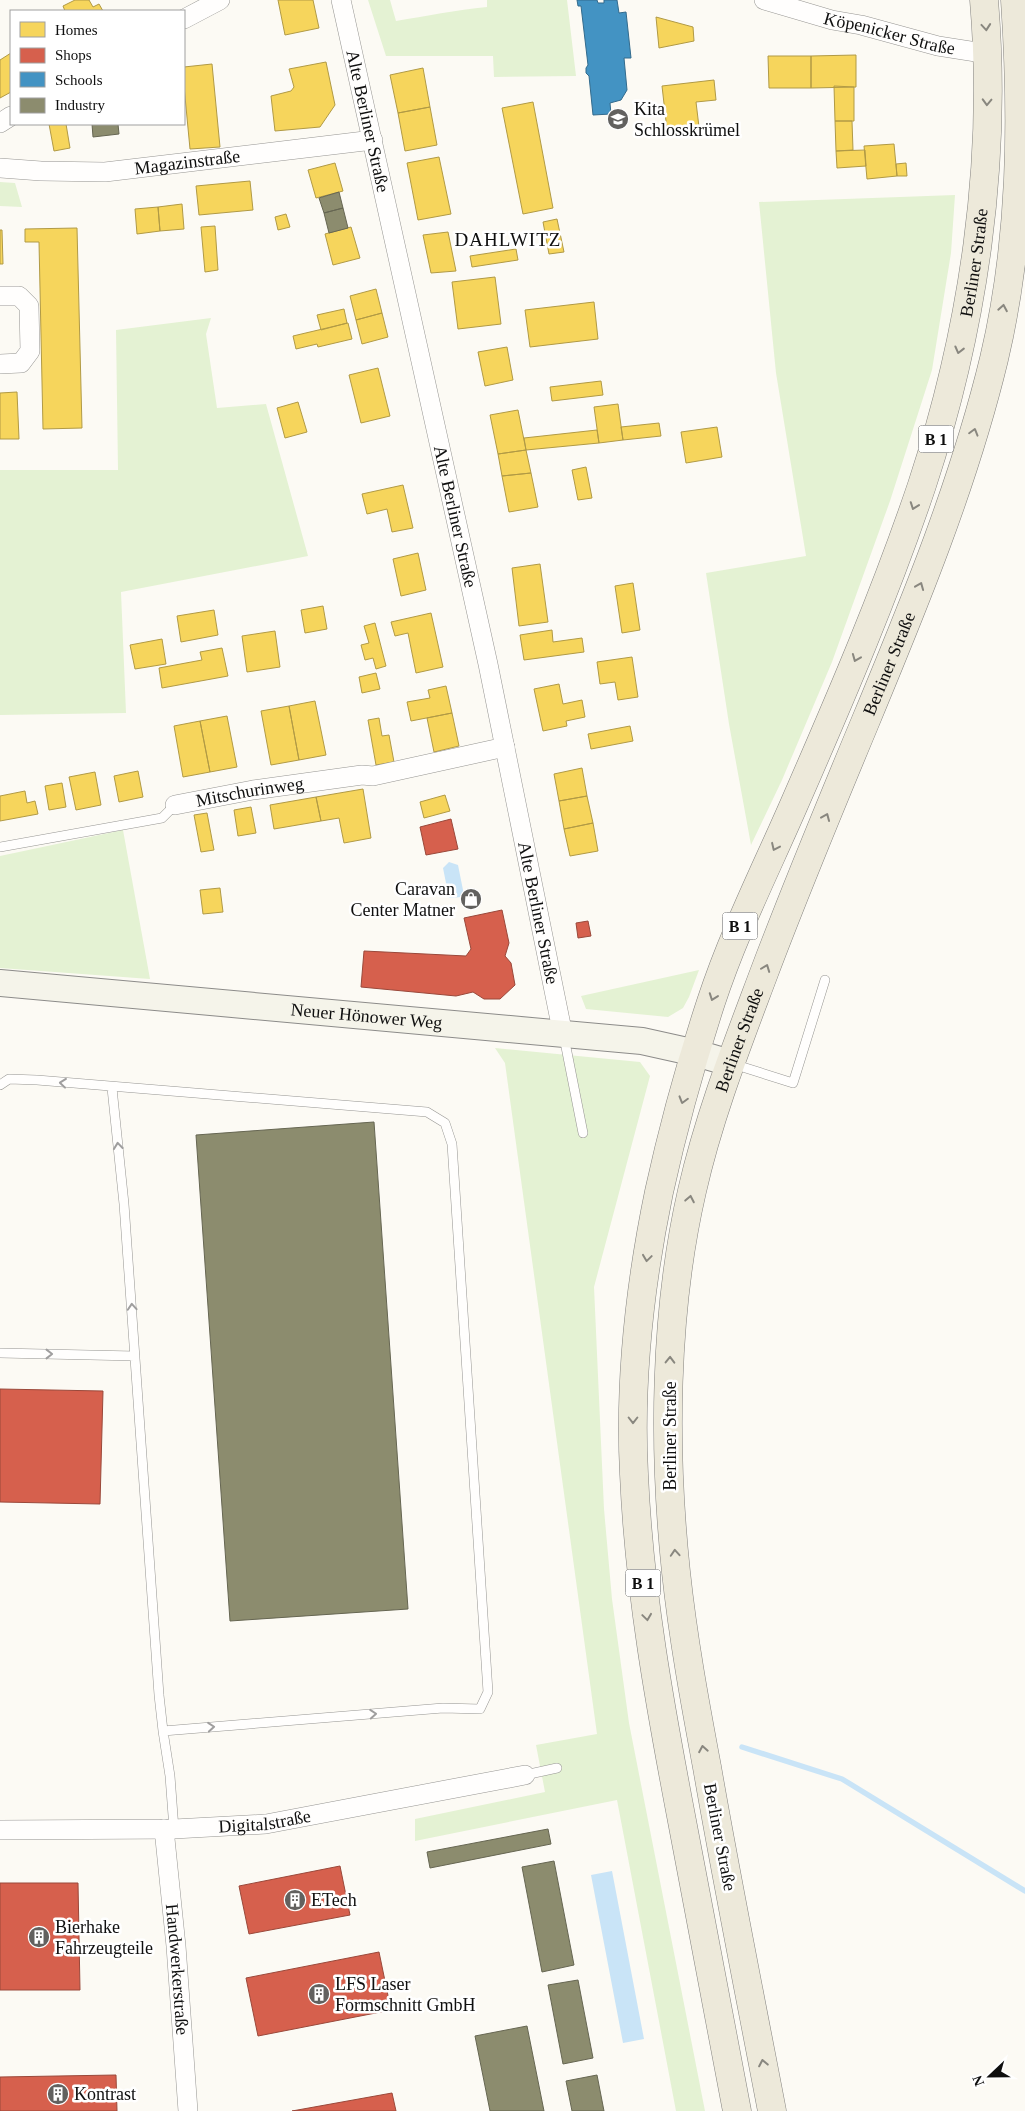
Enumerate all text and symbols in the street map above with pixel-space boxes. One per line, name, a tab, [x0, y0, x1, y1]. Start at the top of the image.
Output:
street label: Köpenicker Straße	[821, 8, 956, 59]
legend	[10, 10, 185, 125]
text: Homes	[55, 22, 98, 38]
one-way arrow	[981, 23, 992, 31]
text: Shops	[55, 47, 92, 63]
street label: Alte Berliner Straße	[342, 48, 393, 194]
text: Schools	[55, 72, 103, 88]
text: Industry	[55, 97, 105, 113]
place label: Kita Schlosskrümel	[634, 99, 740, 140]
one-way arrow	[982, 99, 992, 107]
school or university icon: Kita Schlosskrümel	[606, 107, 630, 131]
street label: Magazinstraße	[133, 146, 241, 178]
street label: Berliner Straße	[956, 207, 992, 319]
district label: DAHLWITZ	[455, 229, 561, 250]
one-way arrow	[998, 303, 1008, 312]
one-way arrow	[955, 346, 965, 354]
road number: B 1	[918, 426, 954, 452]
one-way arrow	[968, 429, 978, 437]
street label: Alte Berliner Straße	[430, 443, 481, 589]
one-way arrow	[910, 501, 920, 510]
one-way arrow	[914, 582, 925, 591]
street label: Berliner Straße	[859, 609, 919, 718]
one-way arrow	[851, 653, 862, 662]
street label: Mitschurinweg	[194, 773, 305, 811]
one-way arrow	[819, 813, 830, 822]
street label: Alte Berliner Straße	[514, 840, 562, 986]
one-way arrow	[771, 842, 781, 851]
place label: Caravan Center Matner	[351, 879, 455, 920]
shop icon: Caravan Center Matner	[459, 887, 483, 911]
road number: B 1	[722, 912, 758, 939]
one-way arrow	[760, 964, 770, 973]
street label: Berliner Straße	[711, 985, 768, 1095]
one-way arrow	[709, 992, 719, 1001]
street label: Neuer Hönower Weg	[290, 999, 443, 1033]
one-way arrow	[59, 1078, 67, 1089]
one-way arrow	[678, 1095, 689, 1104]
one-way arrow	[113, 1141, 124, 1149]
one-way arrow	[685, 1194, 695, 1203]
one-way arrow	[642, 1254, 652, 1262]
one-way arrow	[127, 1303, 138, 1311]
one-way arrow	[45, 1349, 53, 1359]
one-way arrow	[665, 1355, 675, 1363]
street label: Berliner Straße	[660, 1381, 680, 1491]
one-way arrow	[628, 1416, 639, 1424]
one-way arrow	[669, 1549, 680, 1557]
road number: B 1	[626, 1570, 660, 1596]
one-way arrow	[642, 1612, 652, 1621]
one-way arrow	[369, 1708, 377, 1719]
one-way arrow	[207, 1721, 215, 1732]
one-way arrow	[699, 1744, 709, 1753]
street label: Berliner Straße	[700, 1781, 740, 1893]
street label: Digitalstraße	[218, 1806, 312, 1837]
building icon: ETech	[283, 1888, 307, 1912]
place label: ETech	[311, 1890, 357, 1910]
street label: Handwerkerstraße	[162, 1903, 192, 2036]
place label: Bierhake Fahrzeugteile	[55, 1917, 153, 1958]
building icon: Bierhake Fahrzeugteile	[27, 1925, 51, 1949]
place label: LFS Laser Formschnitt GmbH	[335, 1974, 476, 2015]
building icon: LFS Laser Formschnitt GmbH	[307, 1982, 331, 2006]
north arrow	[965, 2051, 1015, 2101]
one-way arrow	[758, 2059, 769, 2068]
text: N	[970, 2073, 987, 2088]
building icon: Kontrast	[46, 2082, 70, 2106]
place label: Kontrast	[74, 2084, 136, 2104]

